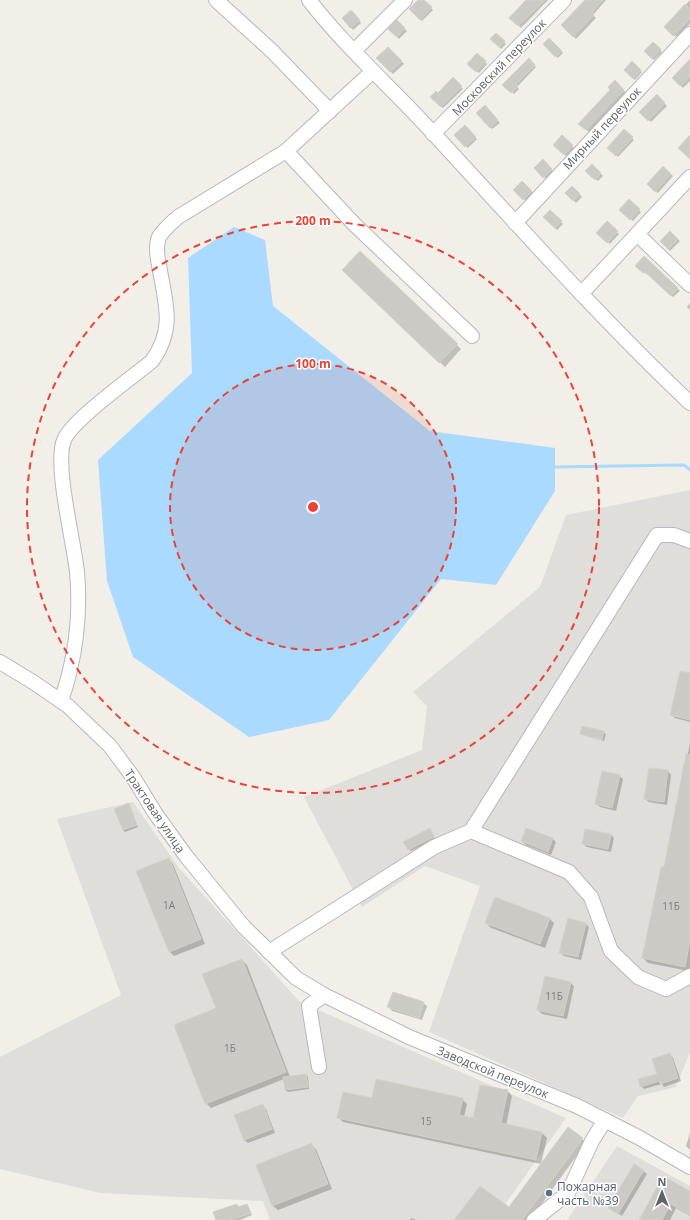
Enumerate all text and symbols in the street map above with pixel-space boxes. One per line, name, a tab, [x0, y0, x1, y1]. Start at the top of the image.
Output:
street label: Московский переулок	[448, 14, 550, 119]
street label: Мирный переулок	[559, 82, 646, 173]
text: 200 m	[295, 212, 331, 229]
text: 100 m	[295, 355, 331, 372]
centre of rings	[306, 500, 320, 514]
street label: Трактовая улица	[121, 766, 189, 856]
house number: 1А	[163, 898, 176, 912]
house number: 11Б	[662, 899, 680, 913]
house number: 11Б	[545, 989, 563, 1003]
house number: 1Б	[224, 1041, 236, 1055]
street label: Заводской переулок	[435, 1042, 552, 1102]
house number: 15	[420, 1114, 432, 1128]
north arrow	[642, 1172, 682, 1212]
text: N	[658, 1174, 666, 1189]
place label: Пожарная часть №39	[557, 1178, 619, 1209]
marker: Пожарная часть №39	[544, 1188, 554, 1198]

